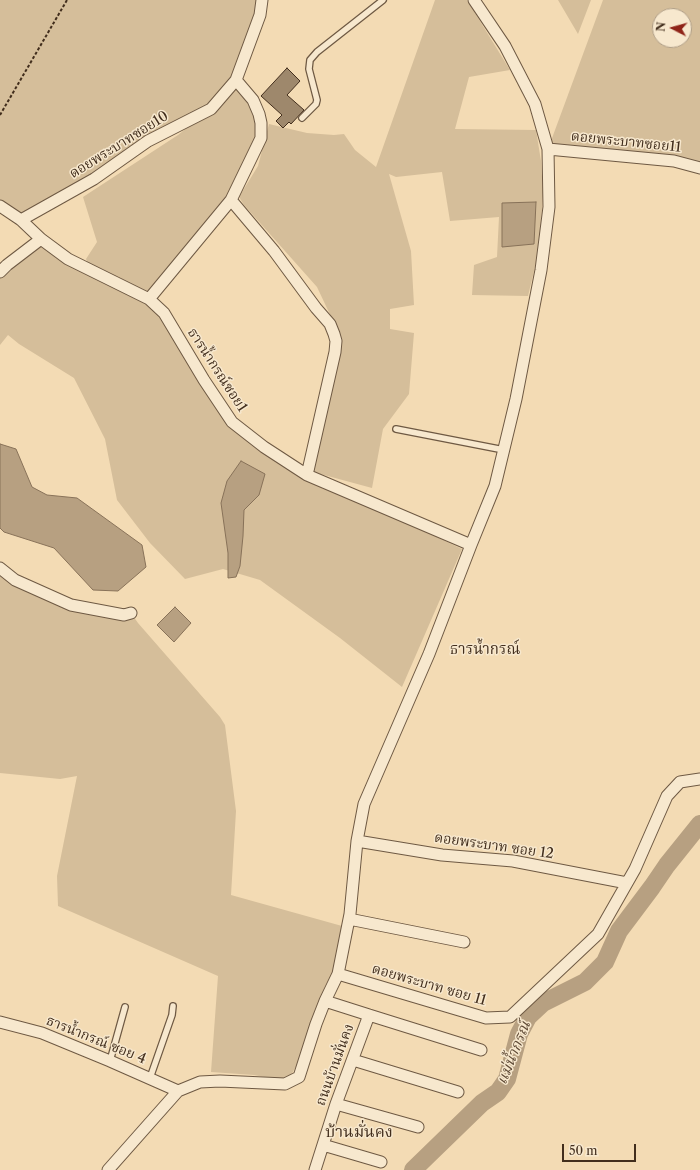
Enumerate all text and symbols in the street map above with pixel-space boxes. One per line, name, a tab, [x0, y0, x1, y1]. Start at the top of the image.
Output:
north arrow	[652, 8, 692, 48]
text: N	[654, 21, 669, 32]
street label: ดอยพระบาทซอย10	[66, 108, 172, 182]
street label: ดอยพระบาทซอย11	[570, 128, 682, 156]
street label: ธารน้ำกรณ์ซอย1	[184, 325, 250, 415]
district label: ธารน้ำกรณ์	[450, 641, 520, 659]
street label: ดอยพระบาท ซอย 12	[433, 829, 555, 863]
street label: ดอยพระบาท ซอย 11	[370, 961, 488, 1009]
street label: ธารน้ำกรณ์ ซอย 4	[44, 1012, 148, 1068]
water label: แม่น้ำกรณ์	[493, 1019, 535, 1087]
street label: ถนนบ้านมั่นคง	[312, 1022, 358, 1108]
district label: บ้านมั่นคง	[325, 1122, 393, 1142]
scale bar	[564, 1136, 638, 1162]
text: 50 m	[569, 1143, 598, 1158]

